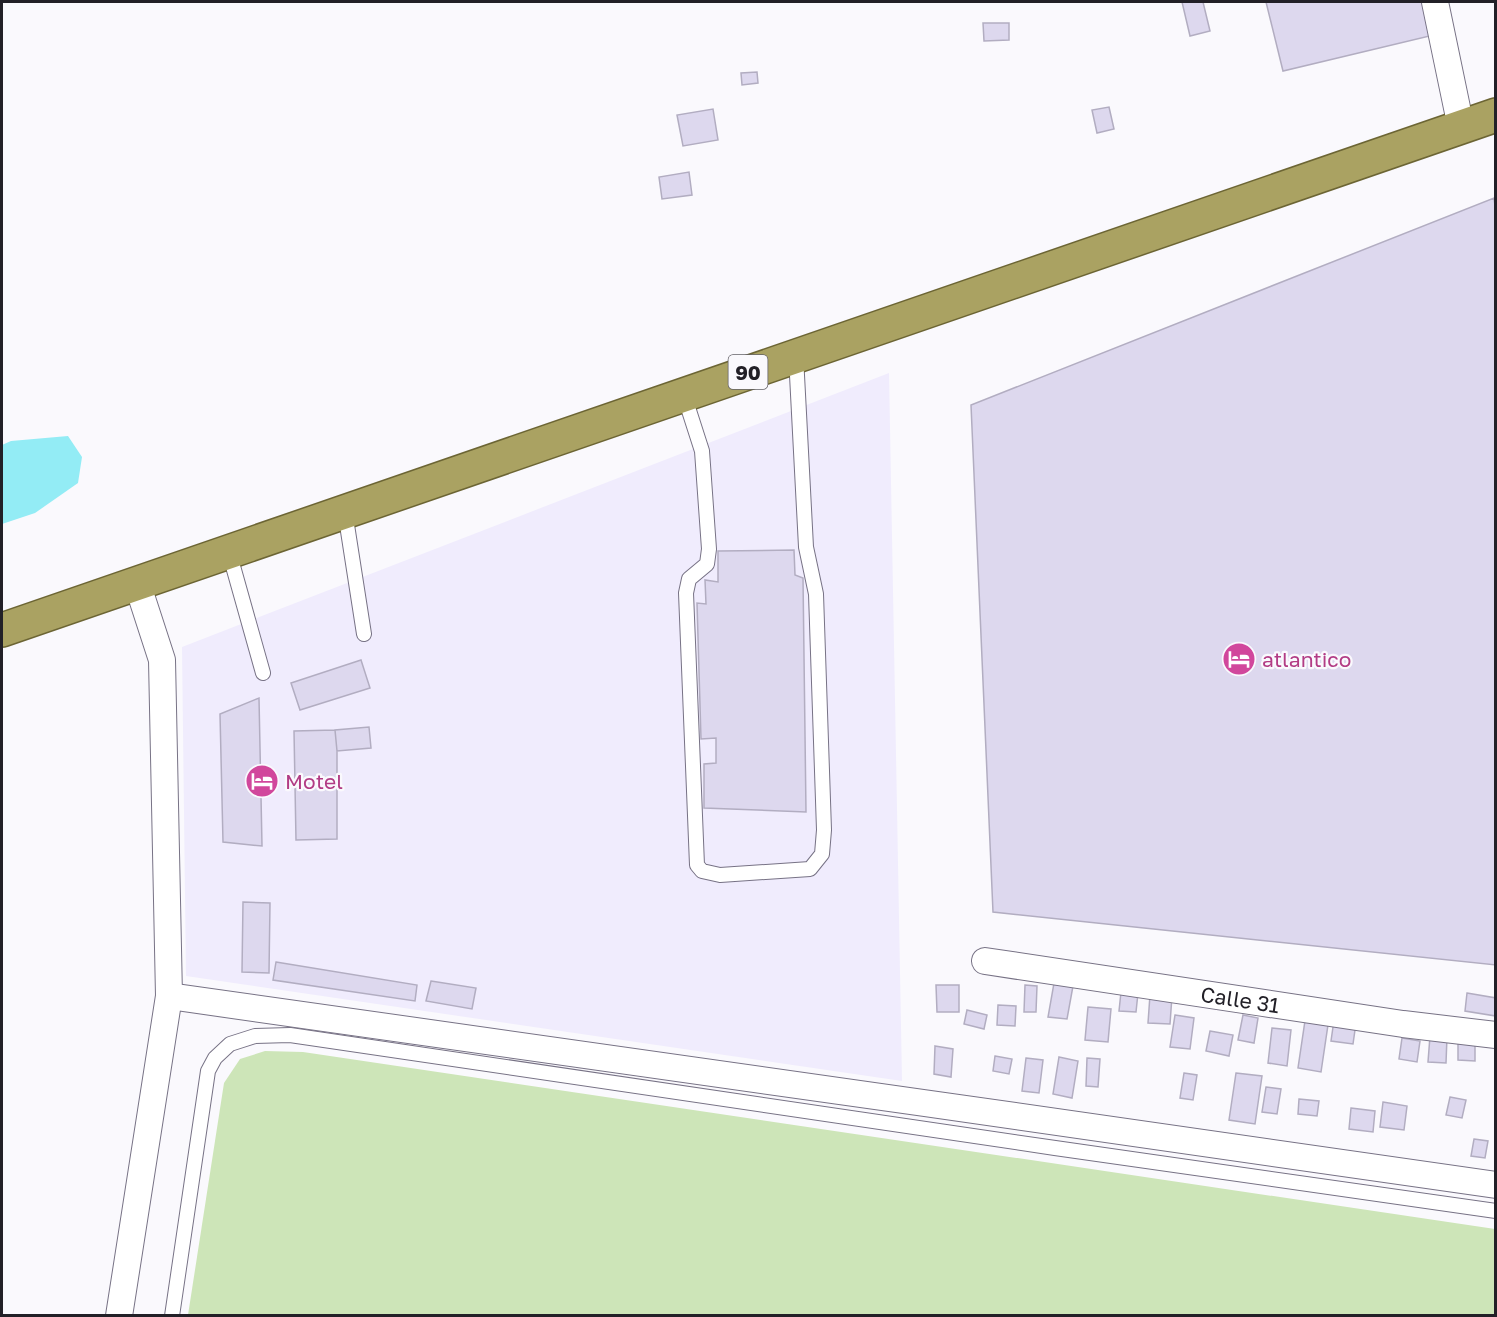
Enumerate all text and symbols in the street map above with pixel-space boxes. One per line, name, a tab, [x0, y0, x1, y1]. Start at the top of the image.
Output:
road number: 90	[728, 355, 768, 389]
hotel icon: atlantico	[1221, 641, 1257, 677]
place label: atlantico	[1262, 646, 1351, 672]
hotel icon: Motel	[244, 763, 280, 799]
place label: Motel	[285, 768, 343, 794]
street label: Calle 31	[1199, 981, 1281, 1018]

